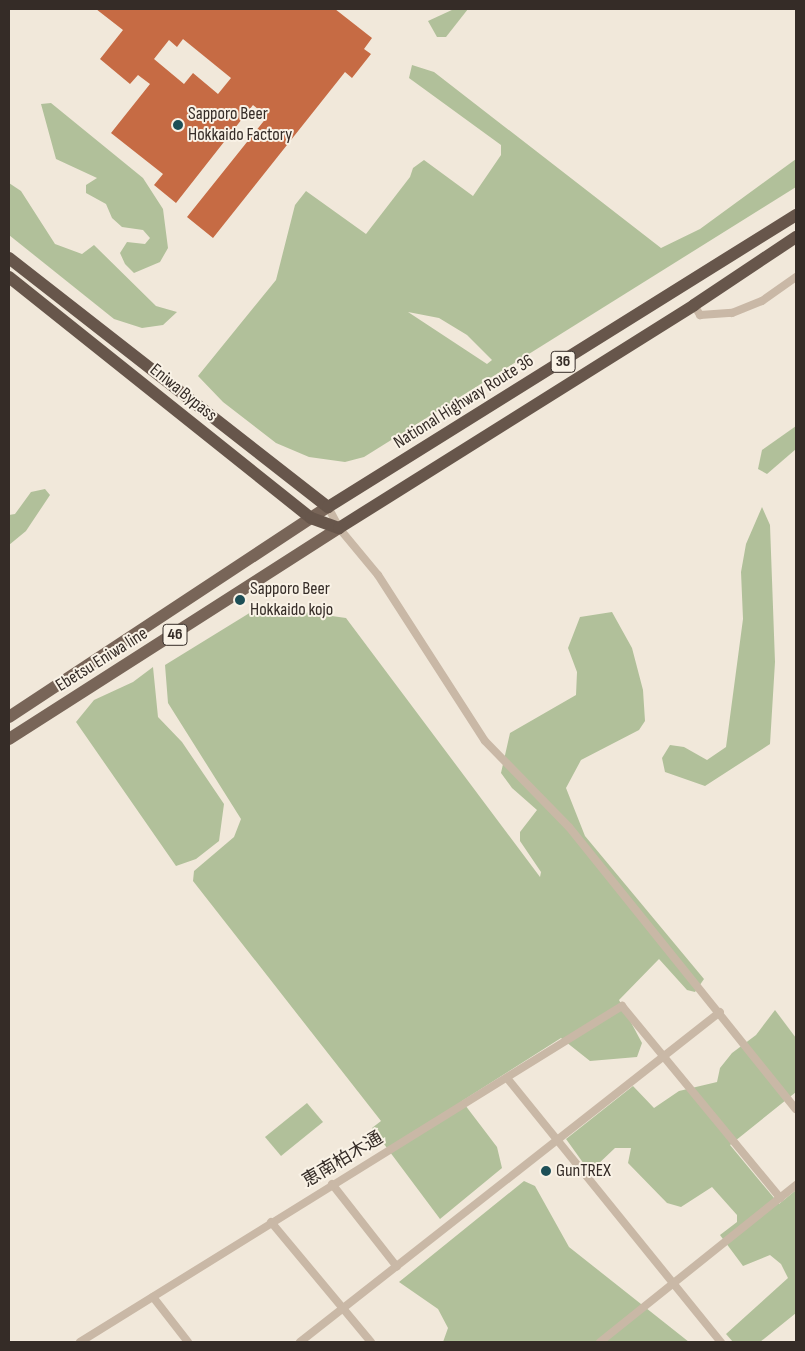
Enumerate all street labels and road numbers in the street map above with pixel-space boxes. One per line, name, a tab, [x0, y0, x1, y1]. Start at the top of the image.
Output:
road number: 36	[550, 348, 576, 376]
street label: National Highway Route 36	[390, 350, 538, 454]
street label: Eniwa Bypass	[145, 359, 221, 427]
road number: 46	[162, 622, 188, 648]
street label: Ebetsu Eniwa line	[52, 623, 152, 697]
street label: 恵南柏木通	[299, 1128, 387, 1192]

